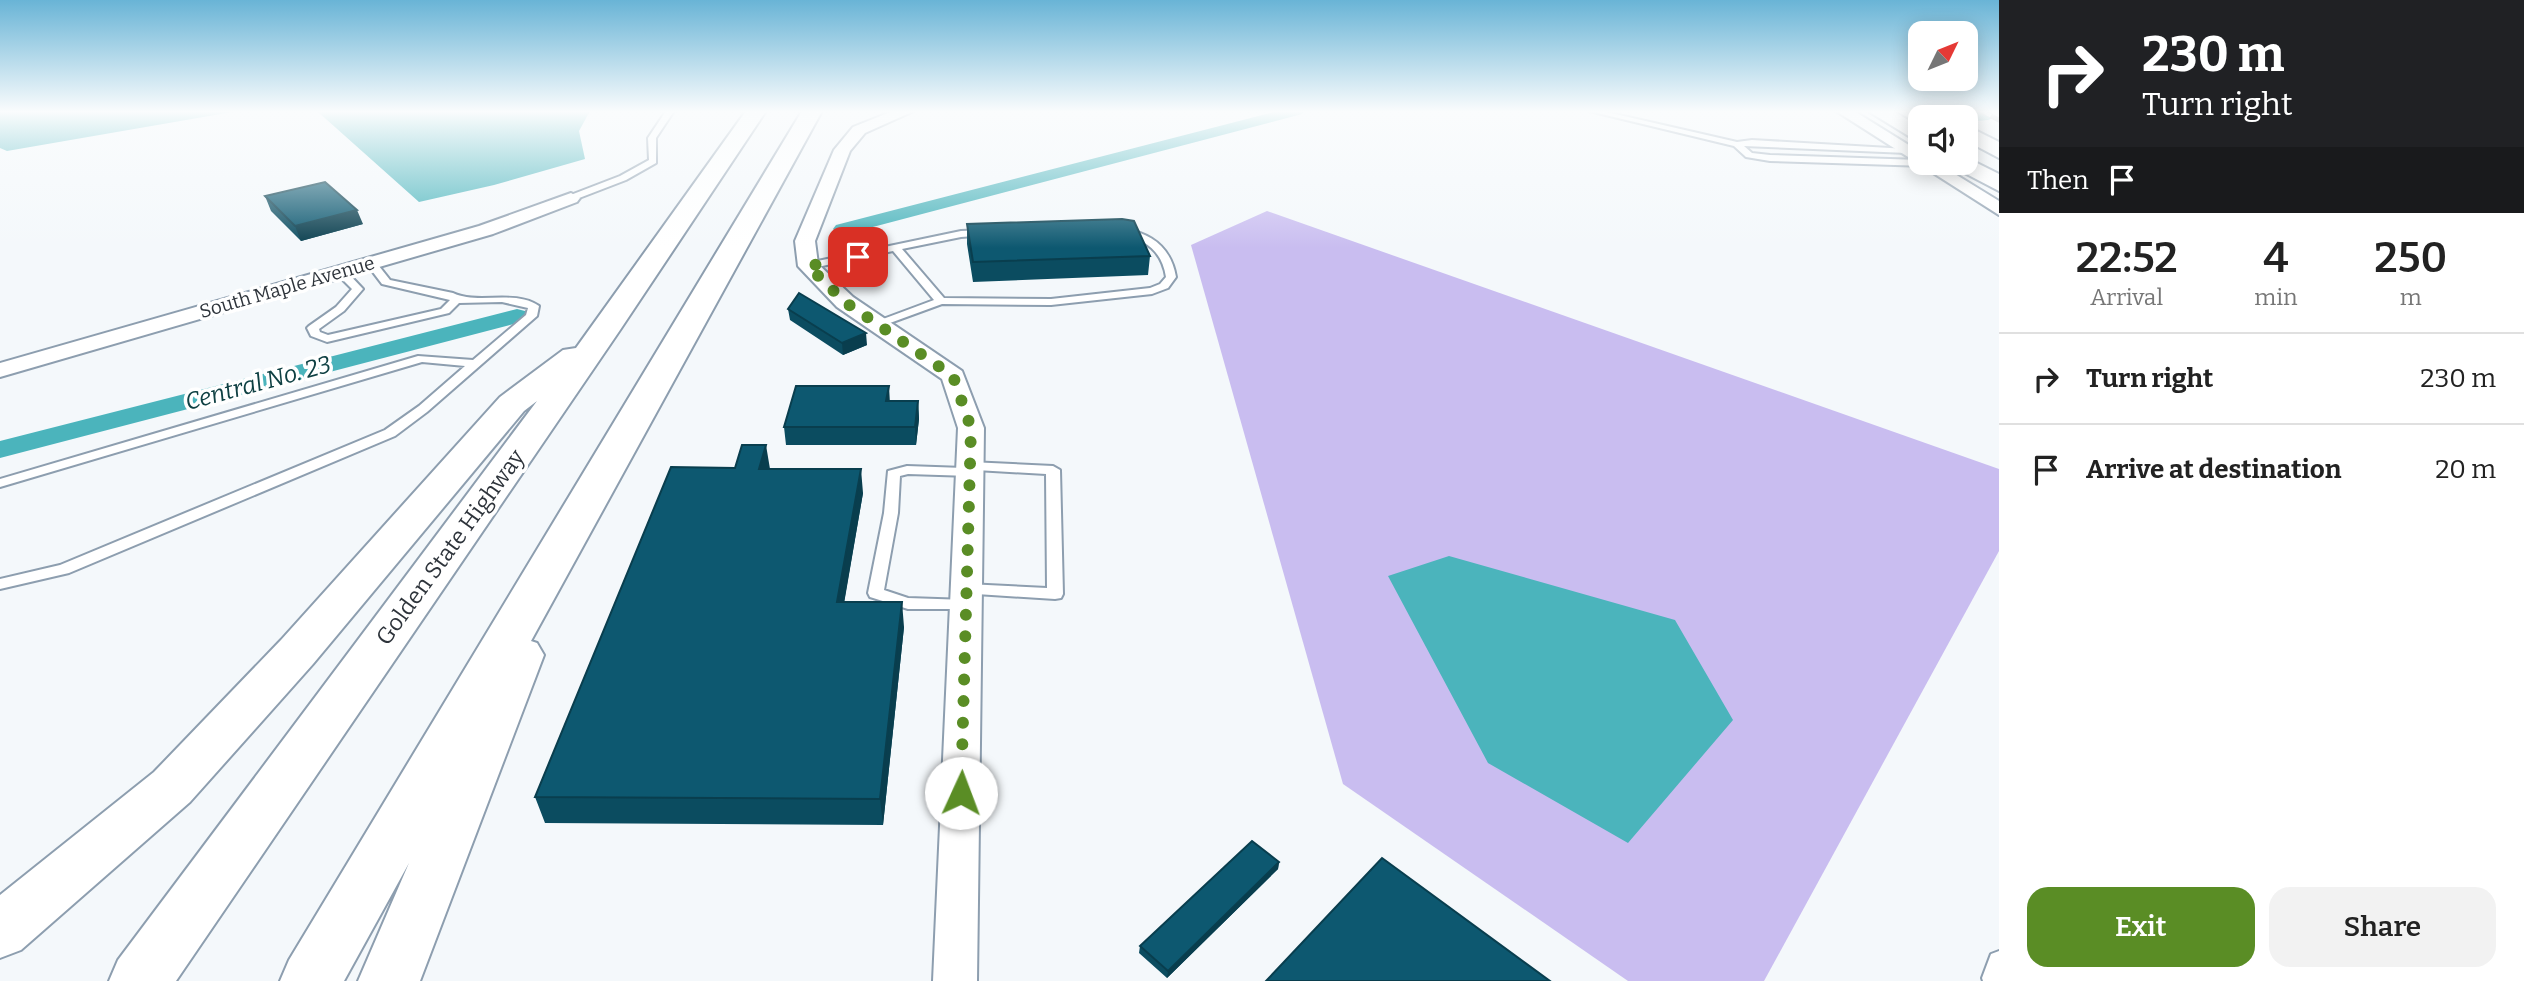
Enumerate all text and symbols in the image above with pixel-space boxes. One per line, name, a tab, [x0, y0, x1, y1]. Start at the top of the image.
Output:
north arrow	[1908, 21, 1978, 91]
map controls	[1908, 21, 1978, 175]
text: 230 m	[2142, 25, 2285, 84]
icon: right	[2027, 28, 2118, 119]
text: Turn right	[2142, 85, 2293, 123]
button: sound	[1908, 105, 1978, 175]
icon: arrive	[2103, 161, 2141, 199]
text: Then	[2027, 165, 2089, 196]
pin	[828, 227, 888, 287]
text: 22:52	[2076, 233, 2178, 283]
text: 4	[2263, 233, 2289, 283]
text: 250	[2374, 233, 2447, 283]
icon: arrive	[839, 238, 877, 276]
street label: South Maple Avenue	[197, 251, 377, 323]
text: Arrival	[2090, 283, 2163, 311]
text: min	[2254, 283, 2298, 311]
text: m	[2400, 283, 2422, 311]
water label: Central No. 23	[182, 350, 334, 416]
icon: right	[2027, 360, 2065, 398]
text: Turn right	[2086, 363, 2213, 394]
text: 230 m	[2420, 363, 2496, 394]
street label: Golden State Highway	[370, 443, 531, 650]
icon: arrive	[2027, 451, 2065, 489]
text: Arrive at destination	[2086, 454, 2341, 485]
text: 20 m	[2435, 454, 2496, 485]
position arrow	[924, 756, 998, 830]
button: Exit	[2027, 887, 2255, 967]
button: Share	[2269, 887, 2496, 967]

